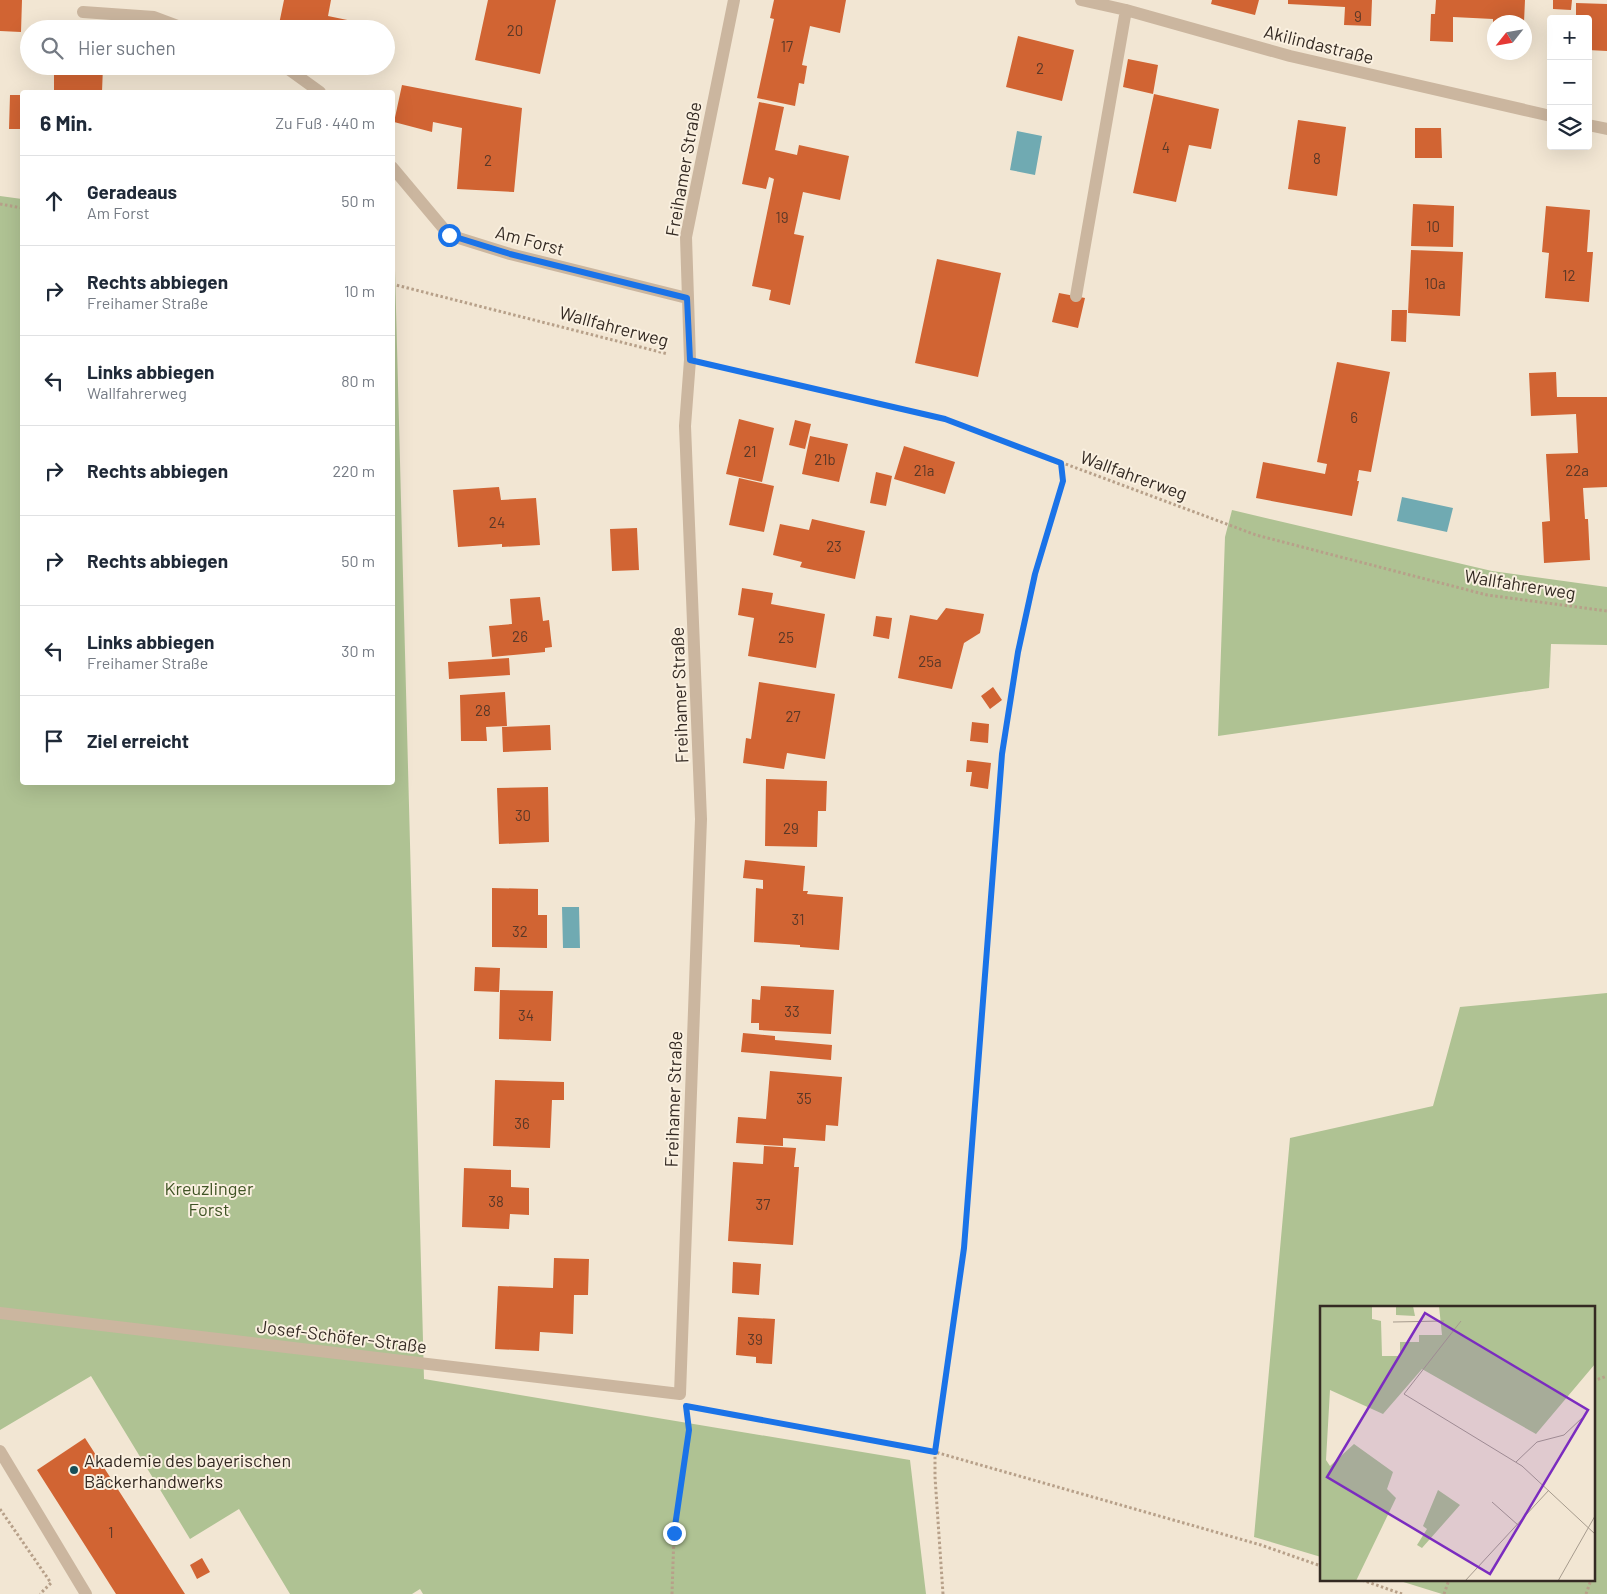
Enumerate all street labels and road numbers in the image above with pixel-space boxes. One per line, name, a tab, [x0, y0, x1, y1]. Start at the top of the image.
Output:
street label: Akilindastraße	[1262, 20, 1376, 68]
street label: Freihamer Straße	[660, 100, 706, 238]
street label: Am Forst	[493, 220, 567, 260]
street label: Wallfahrerweg	[557, 301, 671, 351]
street label: Wallfahrerweg	[1077, 445, 1191, 505]
street label: Wallfahrerweg	[1463, 564, 1577, 604]
street label: Freihamer Straße	[666, 626, 692, 764]
street label: Freihamer Straße	[660, 1030, 686, 1168]
street label: Josef-Schöfer-Straße	[256, 1315, 428, 1357]

